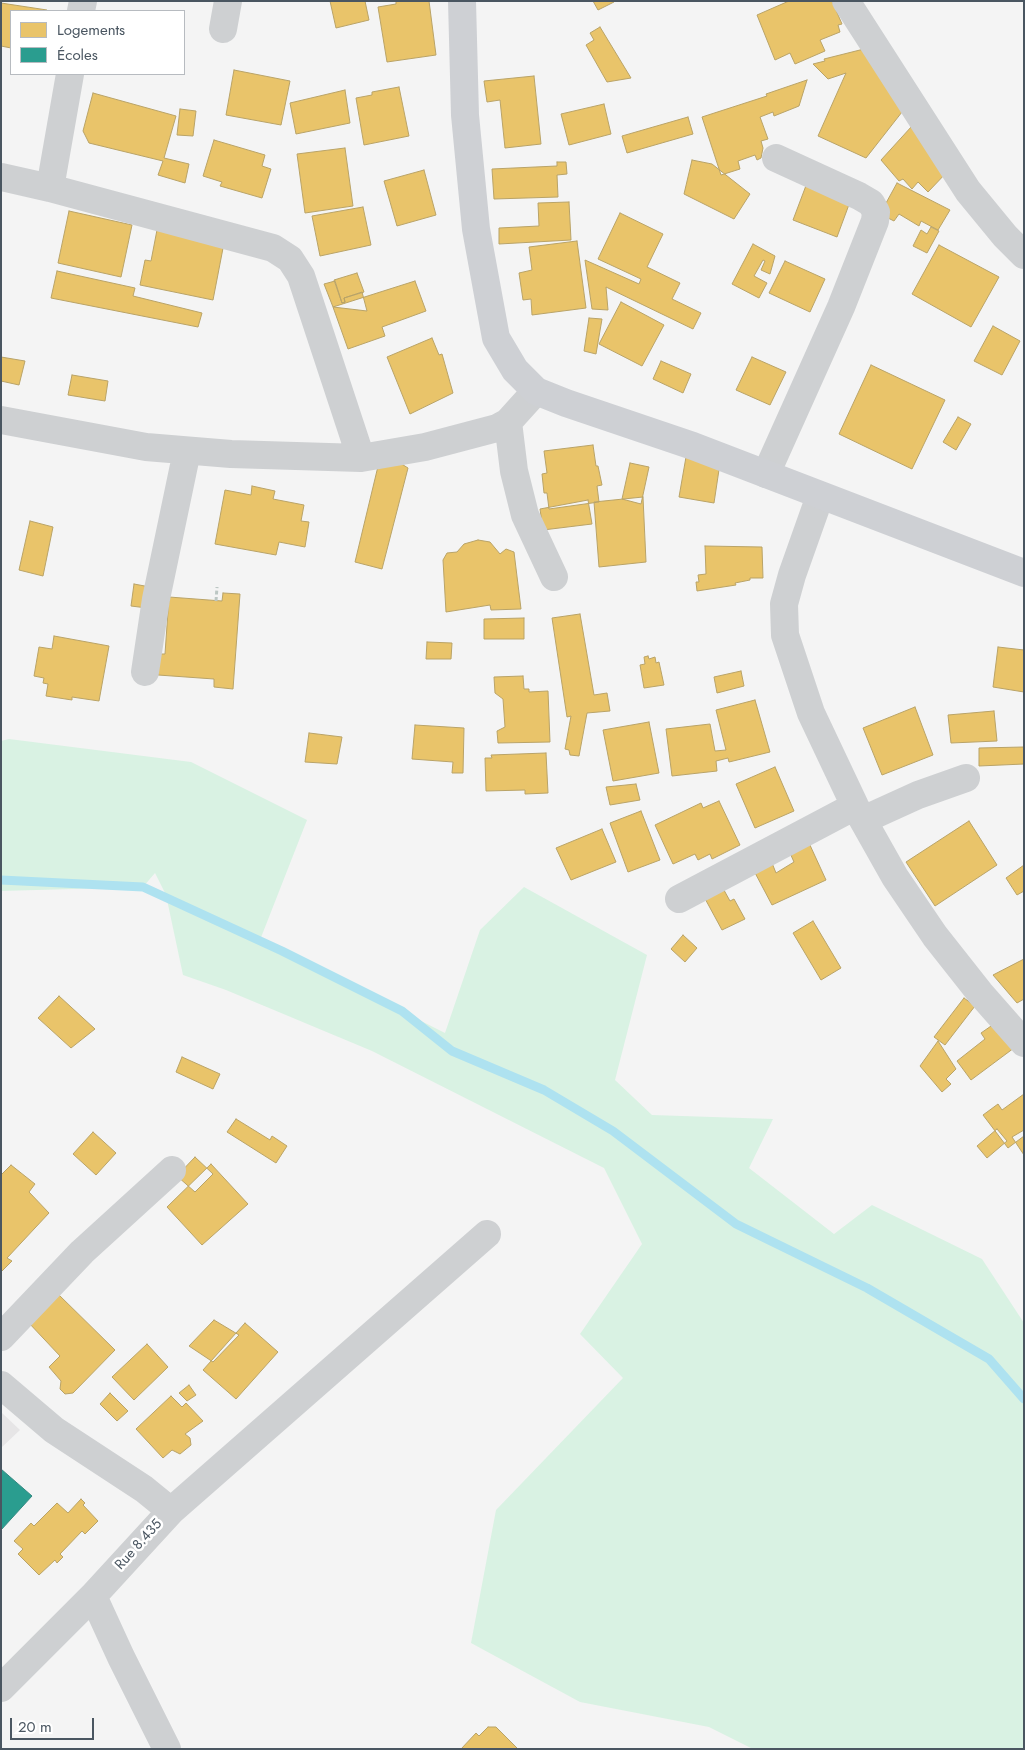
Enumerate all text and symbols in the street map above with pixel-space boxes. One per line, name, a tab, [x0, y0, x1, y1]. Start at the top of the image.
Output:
legend	[10, 10, 185, 75]
text: Logements	[57, 19, 125, 41]
text: Écoles	[57, 44, 98, 66]
street label: Rue 8.435	[112, 1516, 166, 1574]
scale bar	[12, 1708, 96, 1740]
text: 20 m	[18, 1716, 52, 1738]

